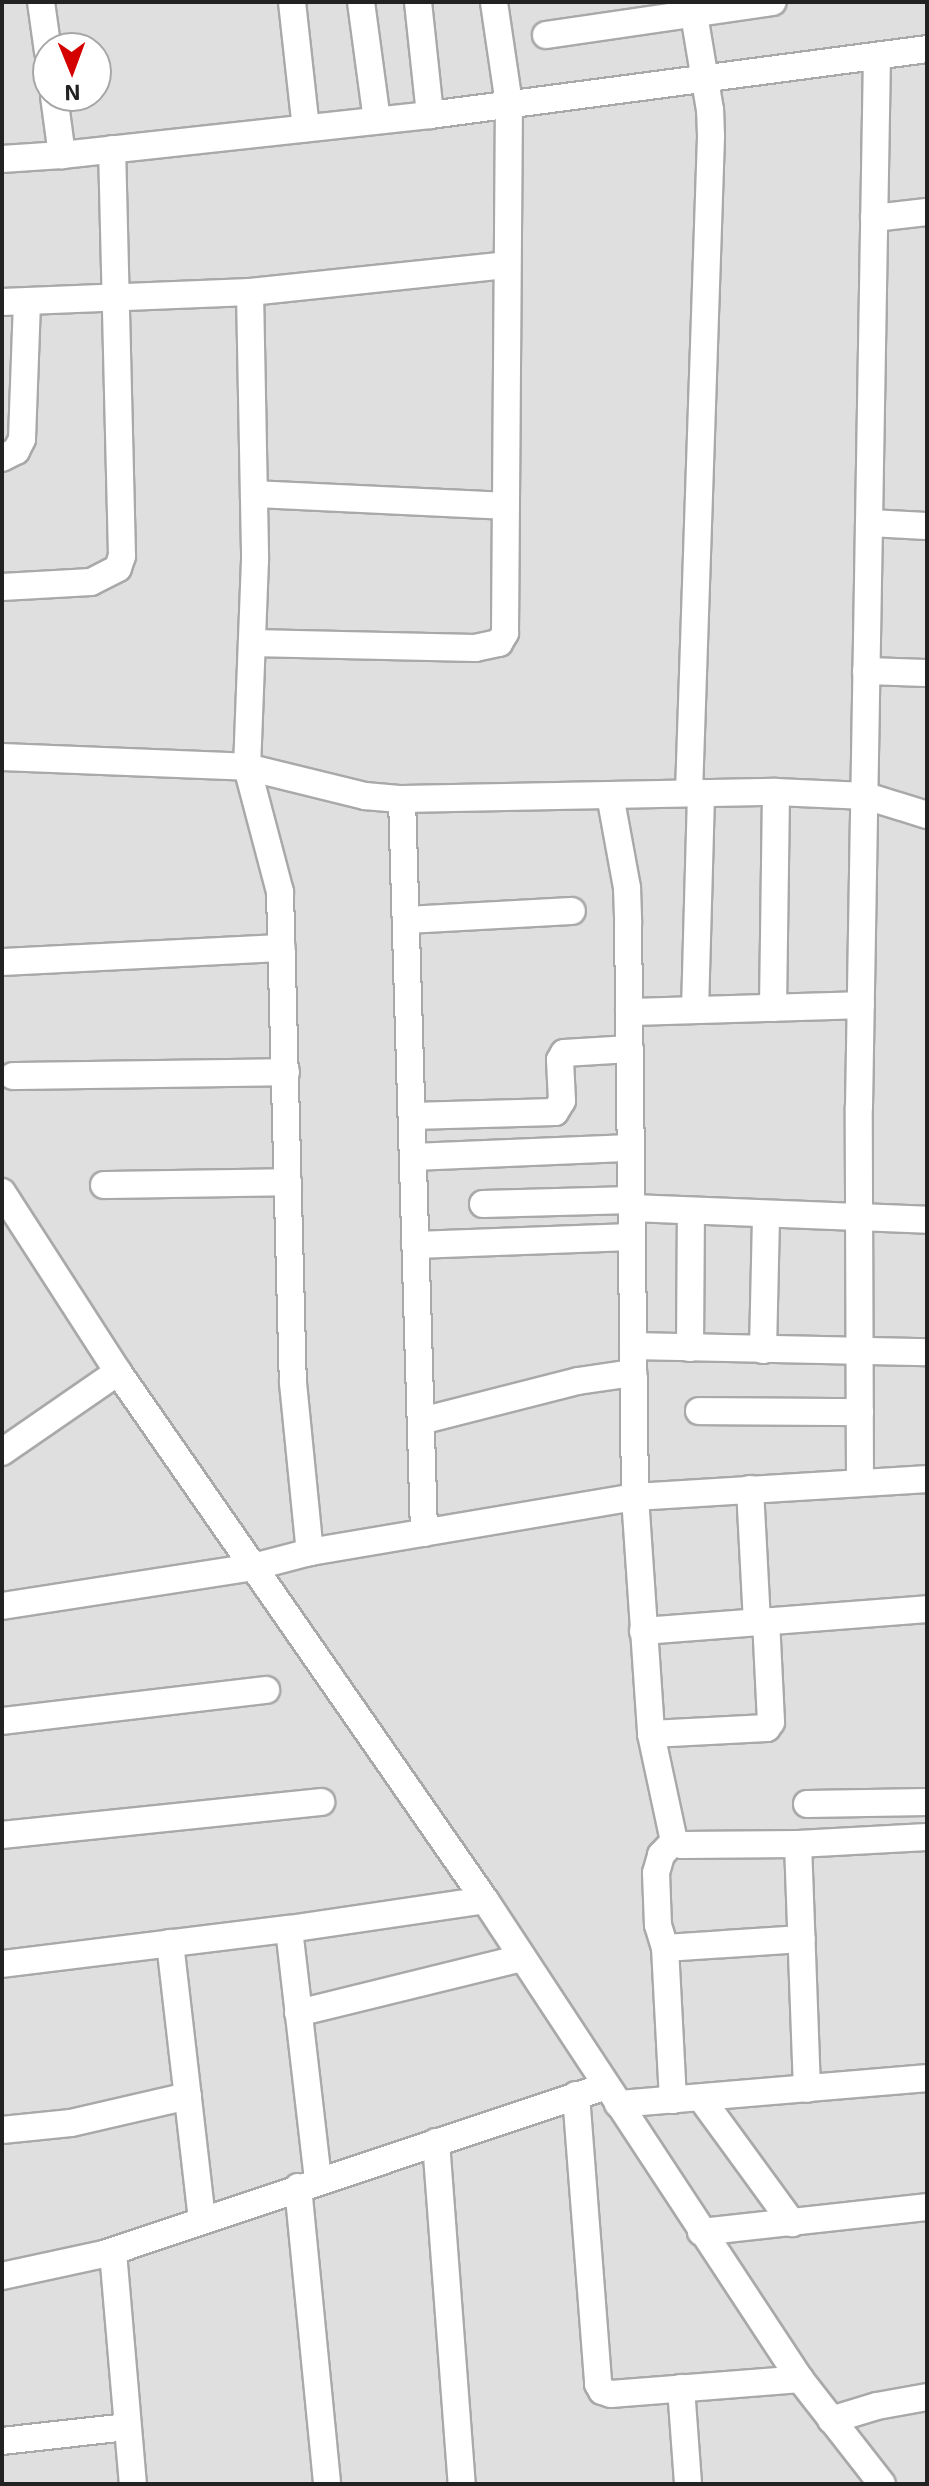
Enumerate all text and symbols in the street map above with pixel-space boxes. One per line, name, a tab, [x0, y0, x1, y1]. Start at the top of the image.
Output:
north arrow	[32, 32, 112, 112]
text: N	[64, 81, 81, 107]

